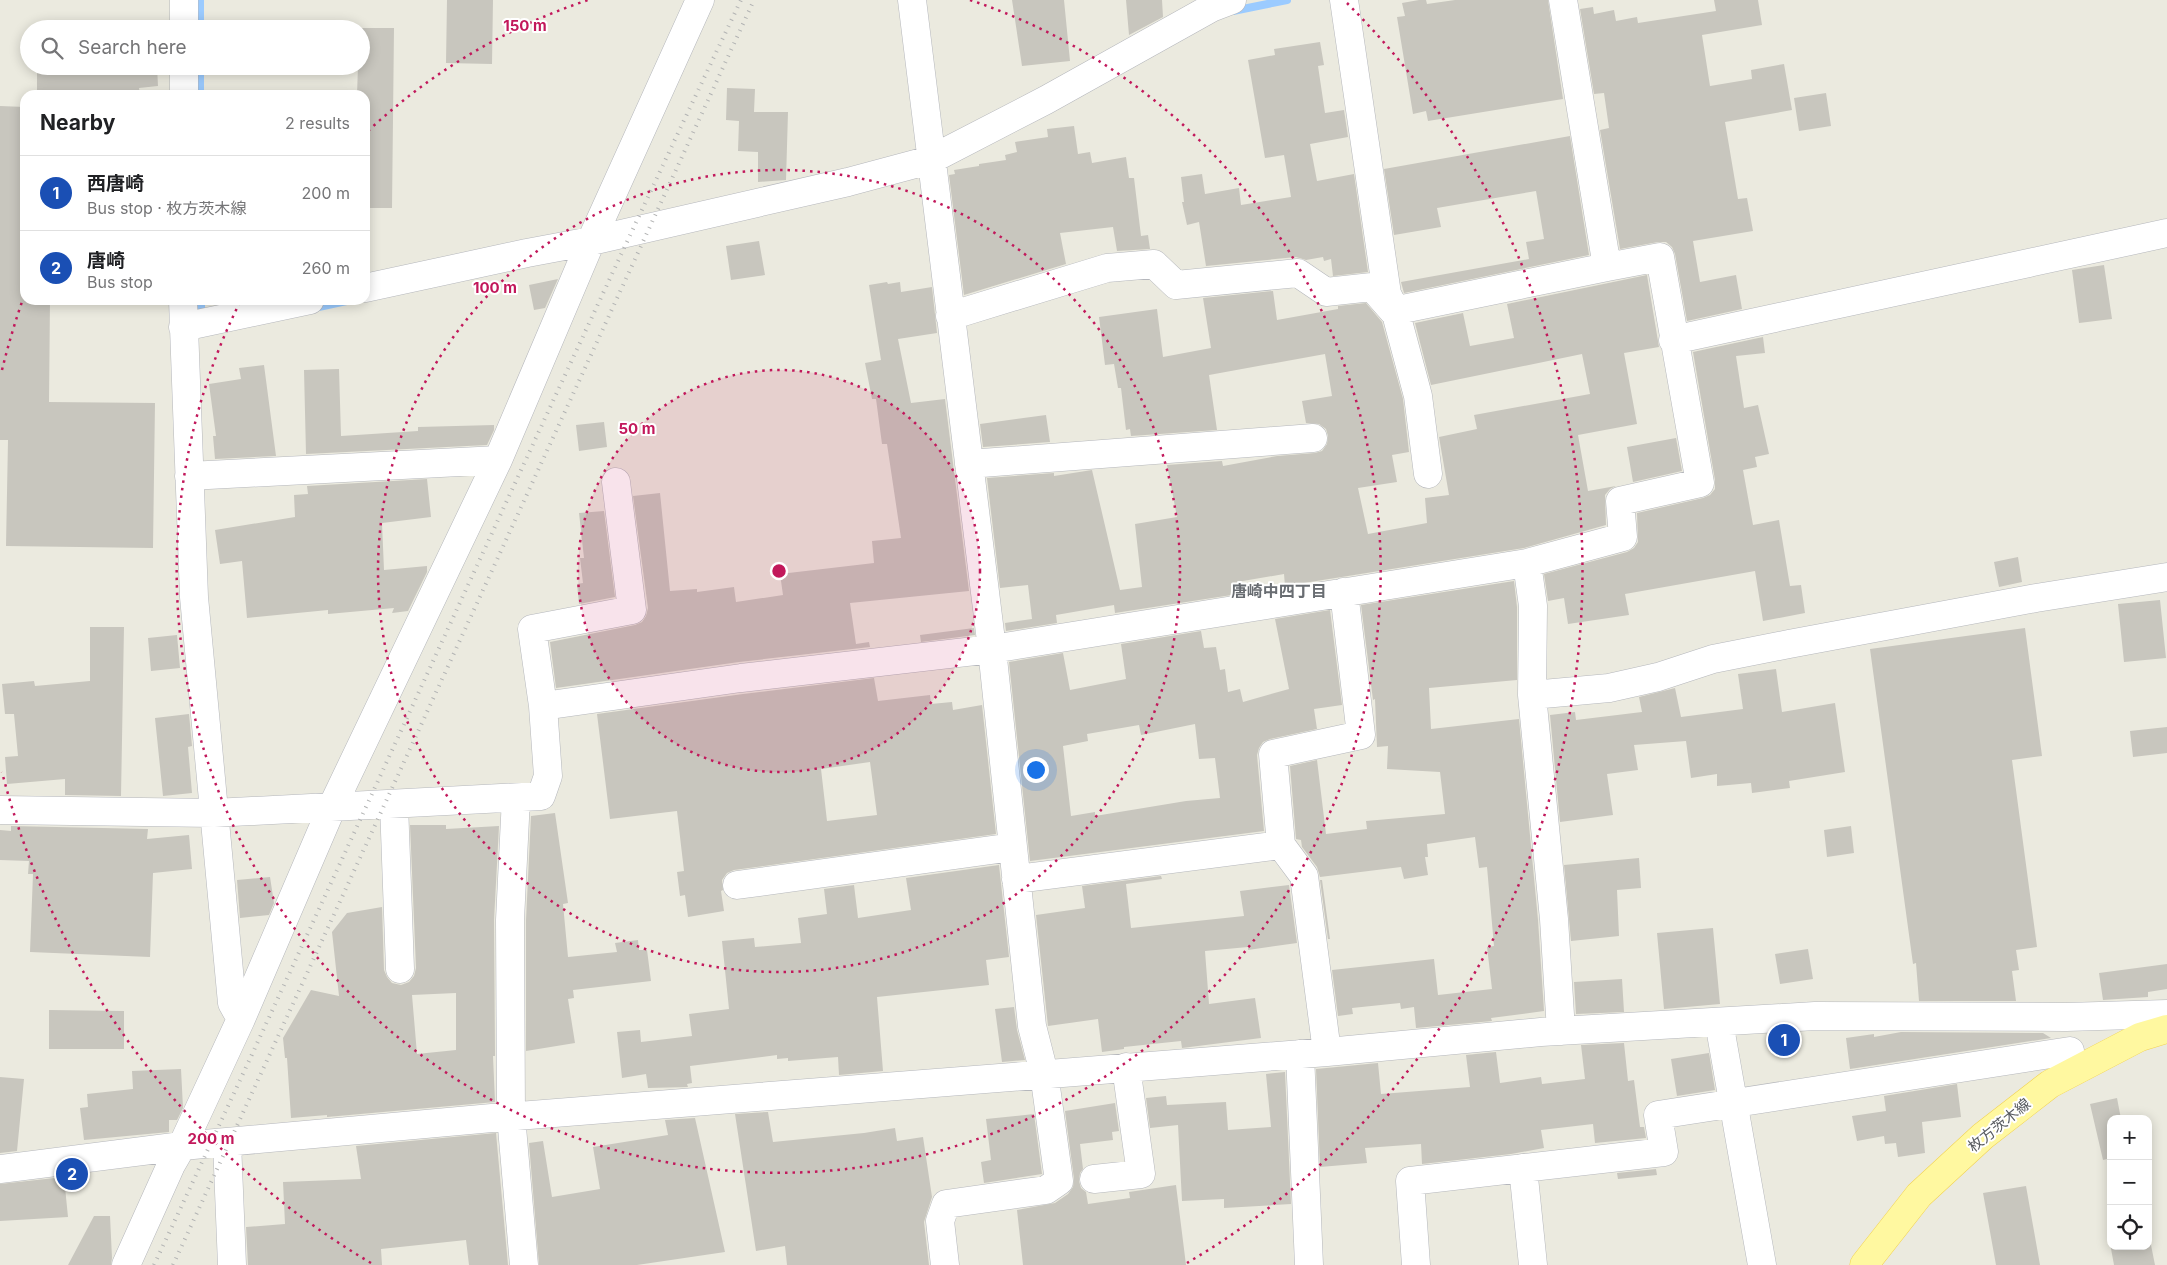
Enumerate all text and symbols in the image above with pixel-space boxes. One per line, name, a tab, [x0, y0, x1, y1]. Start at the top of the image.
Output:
text: 150 m	[503, 16, 547, 35]
search box	[20, 20, 370, 75]
icon: search	[38, 34, 66, 62]
text: Search here	[78, 36, 187, 59]
text: Nearby	[40, 110, 115, 135]
text: 2 results	[285, 113, 350, 133]
text: 西唐崎	[87, 172, 144, 195]
text: 1	[53, 183, 59, 203]
text: 200 m	[302, 183, 350, 203]
text: Bus stop · 枚方茨木線	[87, 198, 246, 218]
text: 唐崎	[87, 249, 125, 272]
text: 2	[51, 258, 61, 278]
text: 260 m	[302, 258, 350, 278]
text: Bus stop	[87, 272, 153, 292]
text: 100 m	[473, 278, 517, 297]
text: 50 m	[619, 419, 655, 438]
centre of rings	[770, 562, 788, 580]
district label: 唐崎中四丁目	[1231, 581, 1327, 601]
your location	[1023, 757, 1049, 783]
pin: 1	[1768, 1021, 1800, 1059]
street label: 枚方茨木線	[1964, 1094, 2034, 1156]
map controls	[2107, 1115, 2152, 1250]
button: +	[2107, 1115, 2152, 1160]
text: 200 m	[188, 1129, 234, 1148]
pin: 2	[56, 1155, 88, 1193]
button: −	[2107, 1160, 2152, 1205]
button: locate	[2107, 1205, 2152, 1250]

